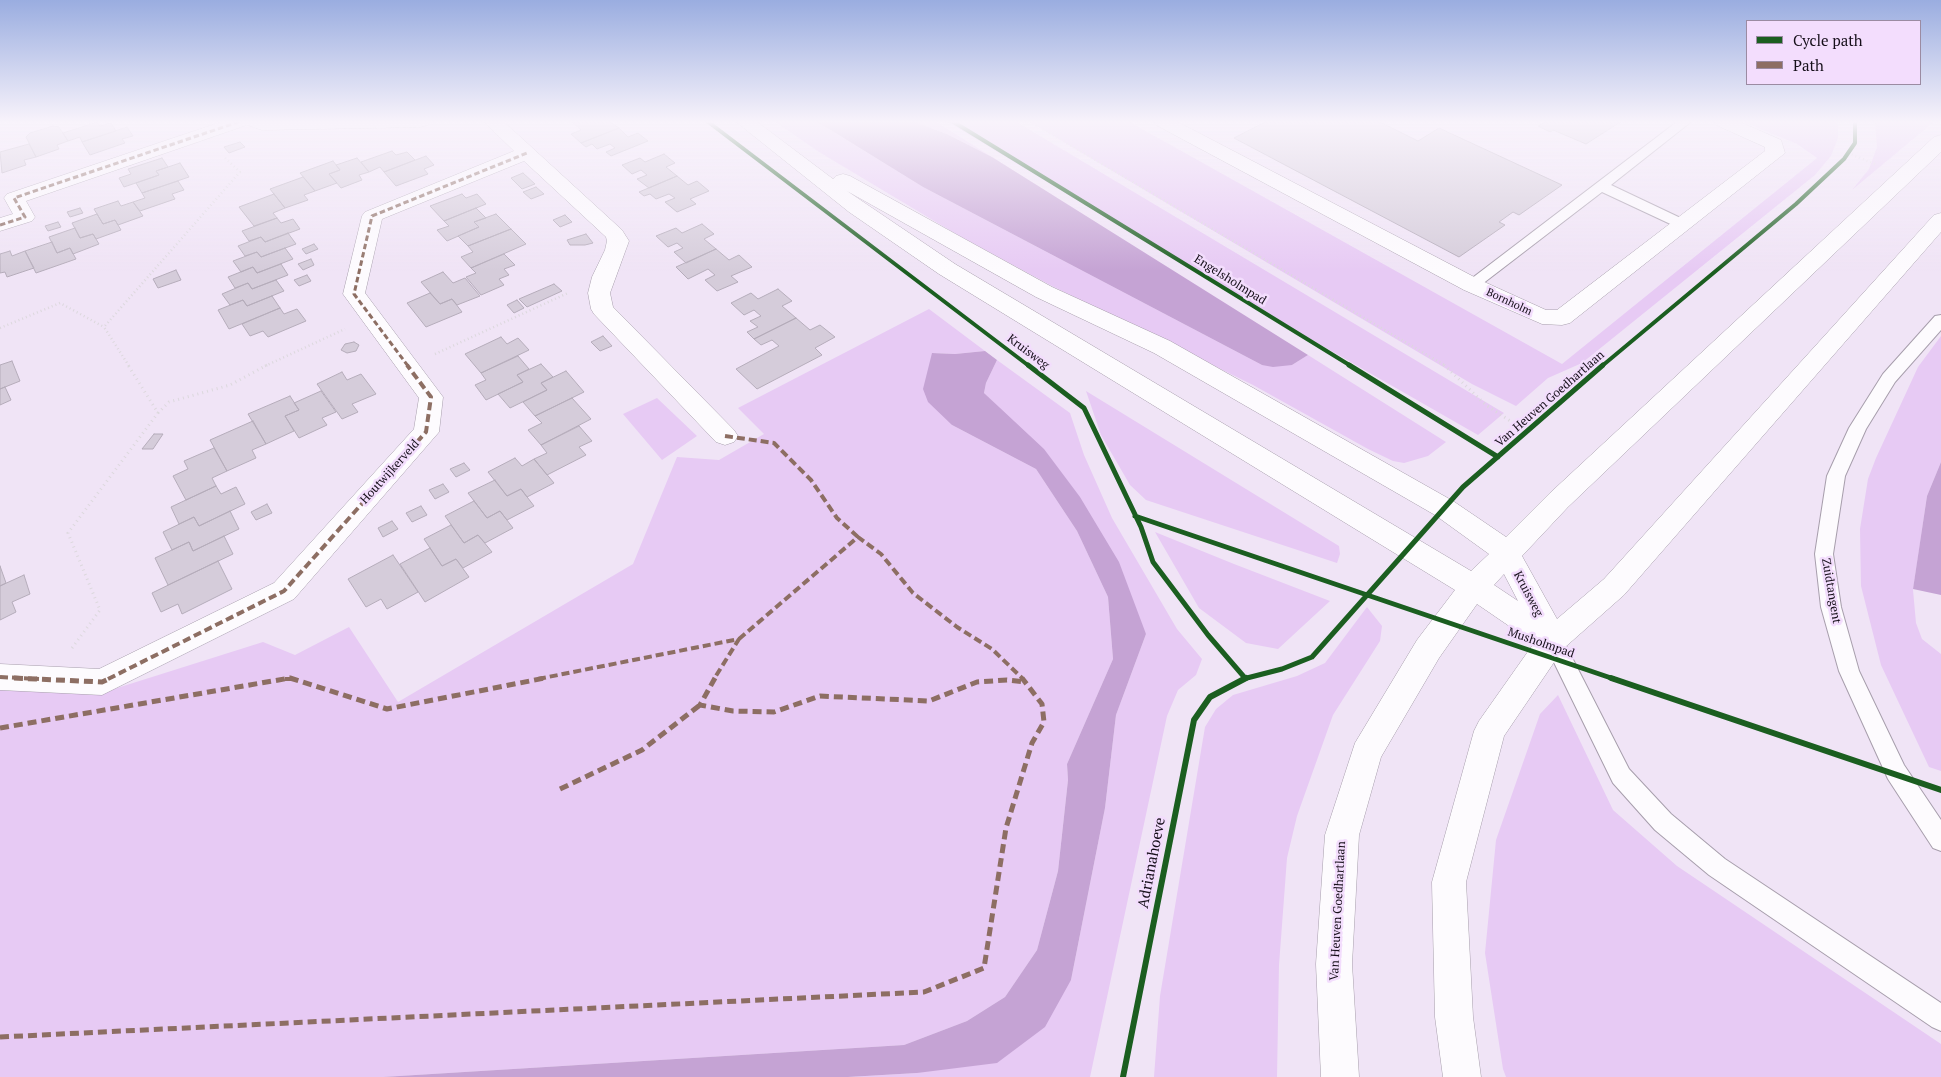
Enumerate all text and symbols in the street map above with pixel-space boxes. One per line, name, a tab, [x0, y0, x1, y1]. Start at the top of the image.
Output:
legend	[1746, 20, 1921, 85]
text: Cycle path	[1793, 30, 1863, 50]
text: Path	[1793, 55, 1824, 75]
street label: Engelsholmpad	[1191, 252, 1269, 308]
street label: Bornholm	[1484, 286, 1534, 318]
street label: Kruisweg	[1004, 332, 1052, 372]
street label: Van Heuven Goedhartlaan	[1493, 348, 1607, 450]
street label: Houtwijkerveld	[357, 437, 423, 507]
street label: Zuidtangent	[1818, 557, 1844, 625]
street label: Kruisweg	[1510, 569, 1546, 619]
street label: Musholmpad	[1506, 625, 1576, 661]
street label: Adrianahoeve	[1134, 816, 1170, 910]
street label: Van Heuven Goedhartlaan	[1327, 841, 1349, 981]

